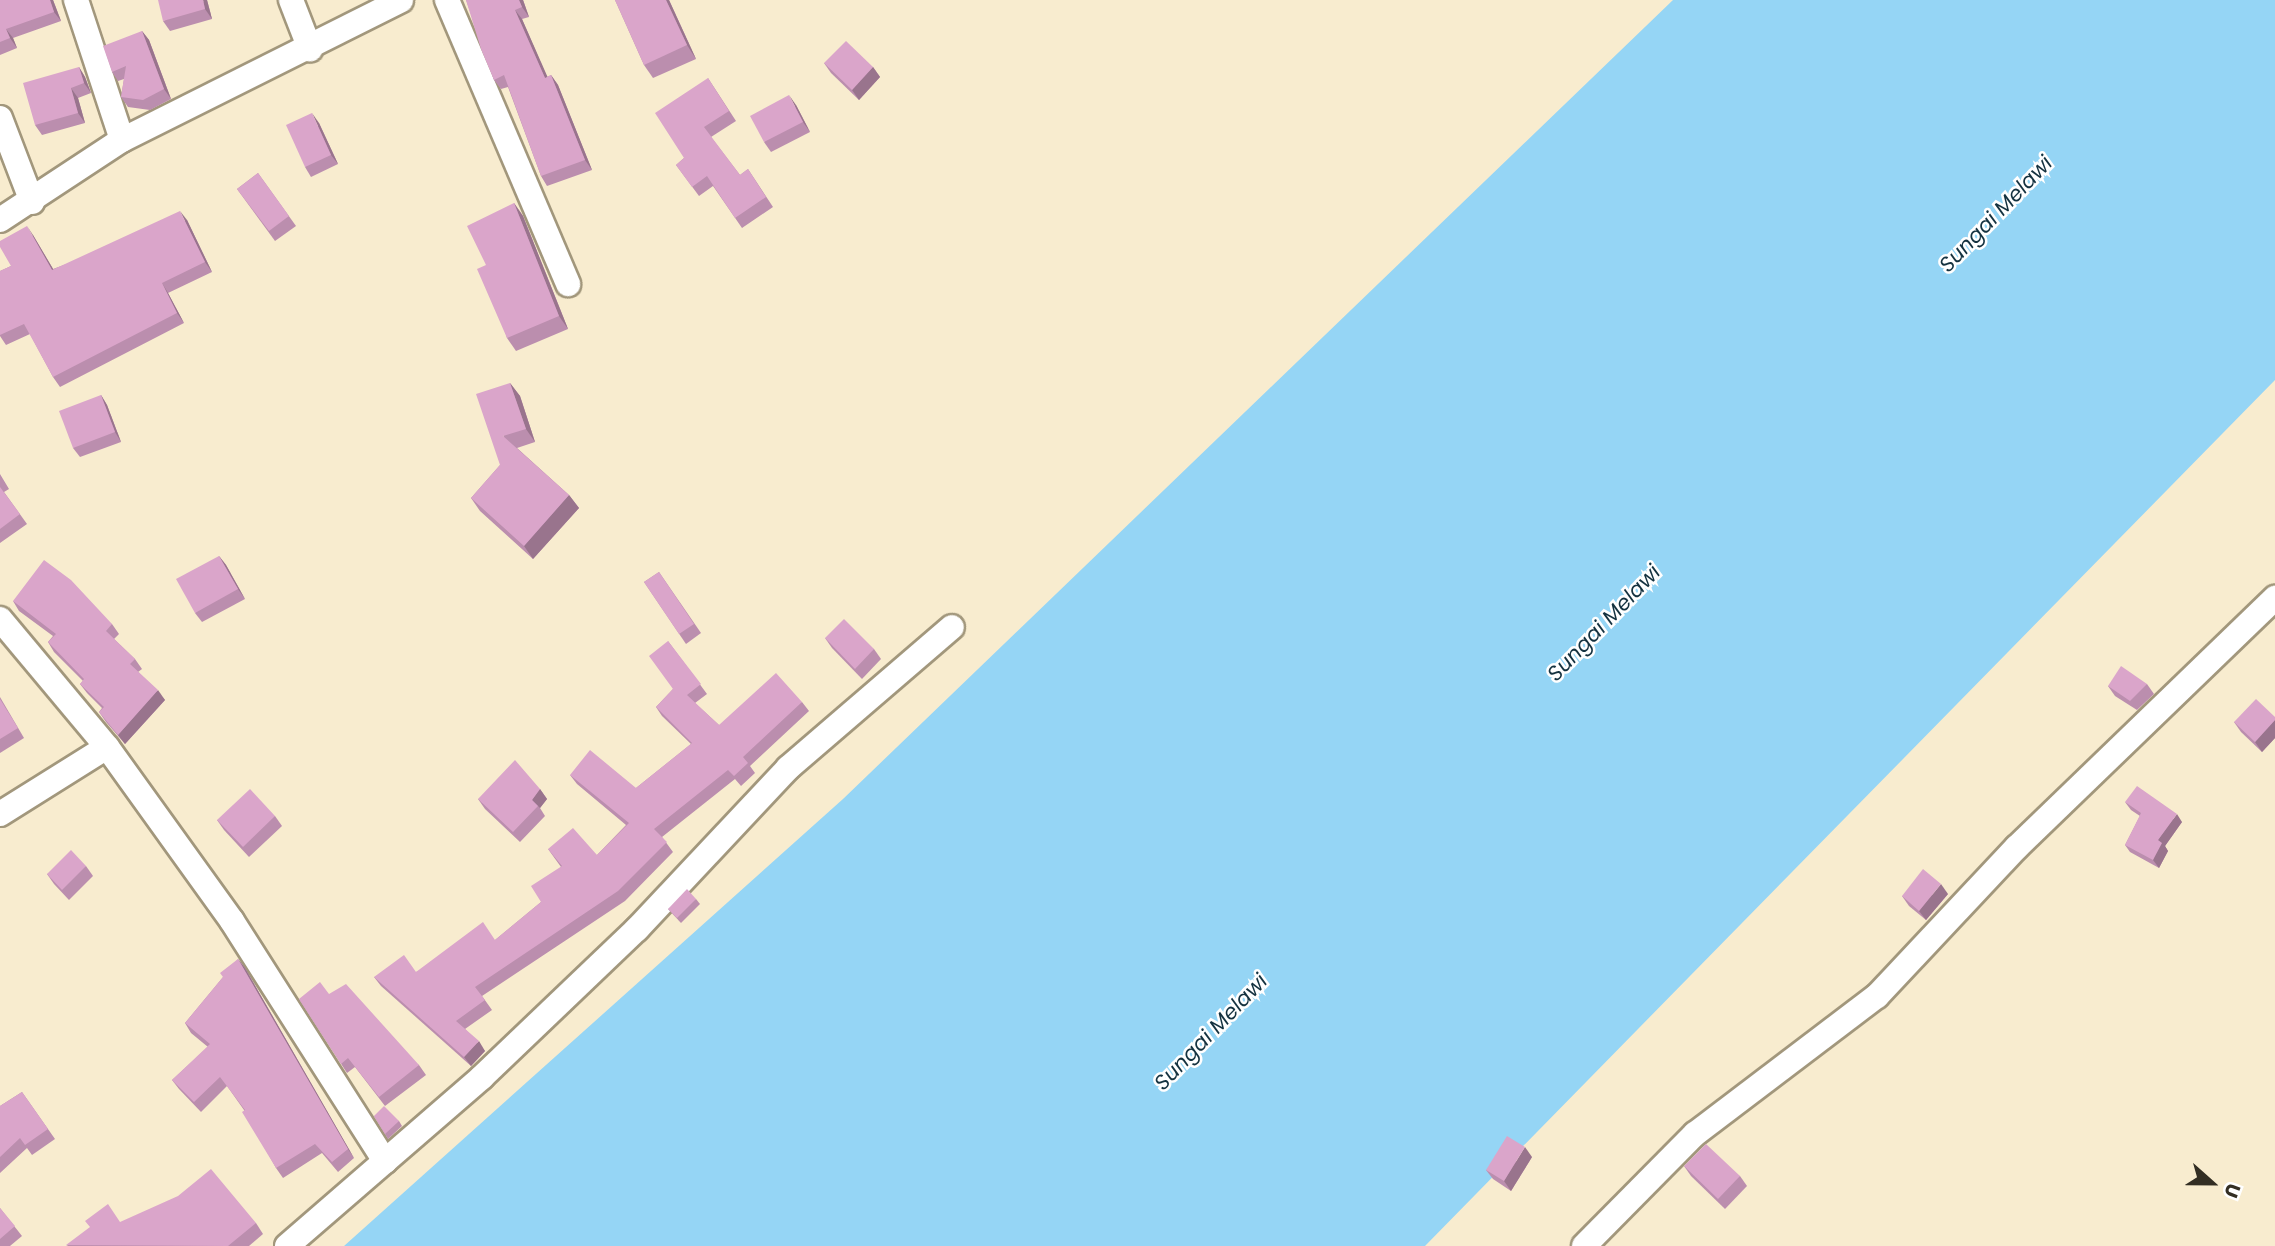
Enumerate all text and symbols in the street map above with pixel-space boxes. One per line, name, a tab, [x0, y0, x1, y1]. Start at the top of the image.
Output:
water label: Sungai Melawi	[1934, 151, 2058, 277]
water label: Sungai Melawi	[1542, 560, 1666, 686]
water label: Sungai Melawi	[1149, 969, 1273, 1095]
north arrow	[2177, 1148, 2247, 1218]
text: U	[2217, 1180, 2247, 1202]

